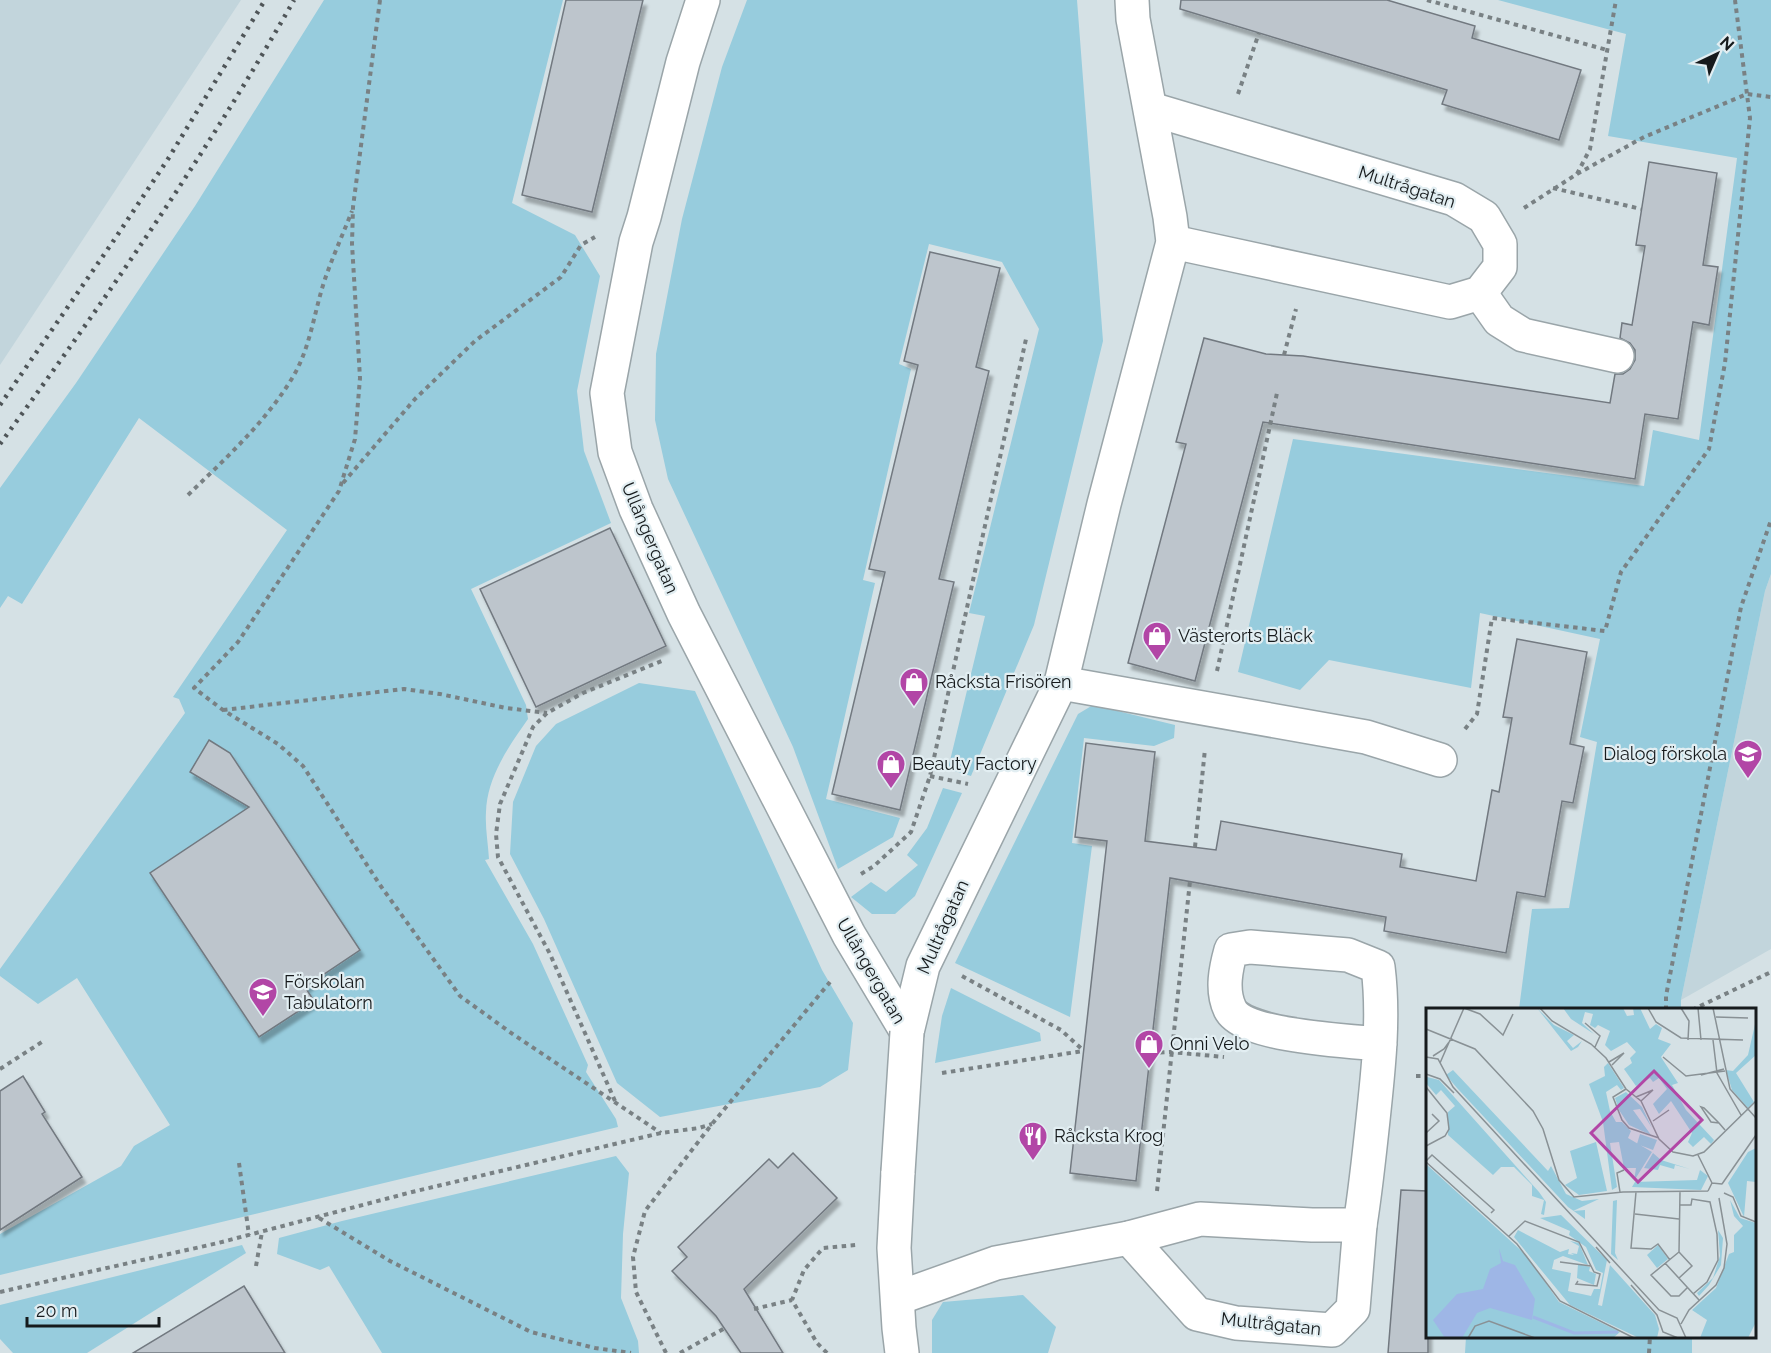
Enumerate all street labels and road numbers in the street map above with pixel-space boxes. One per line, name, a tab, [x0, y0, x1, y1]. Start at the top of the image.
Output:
street label: Multrågatan	[1356, 161, 1458, 212]
street label: Ullångergatan	[618, 479, 683, 596]
street label: Multrågatan	[912, 877, 973, 977]
street label: Ullångergatan	[833, 914, 910, 1027]
street label: Multrågatan	[1220, 1308, 1322, 1339]

